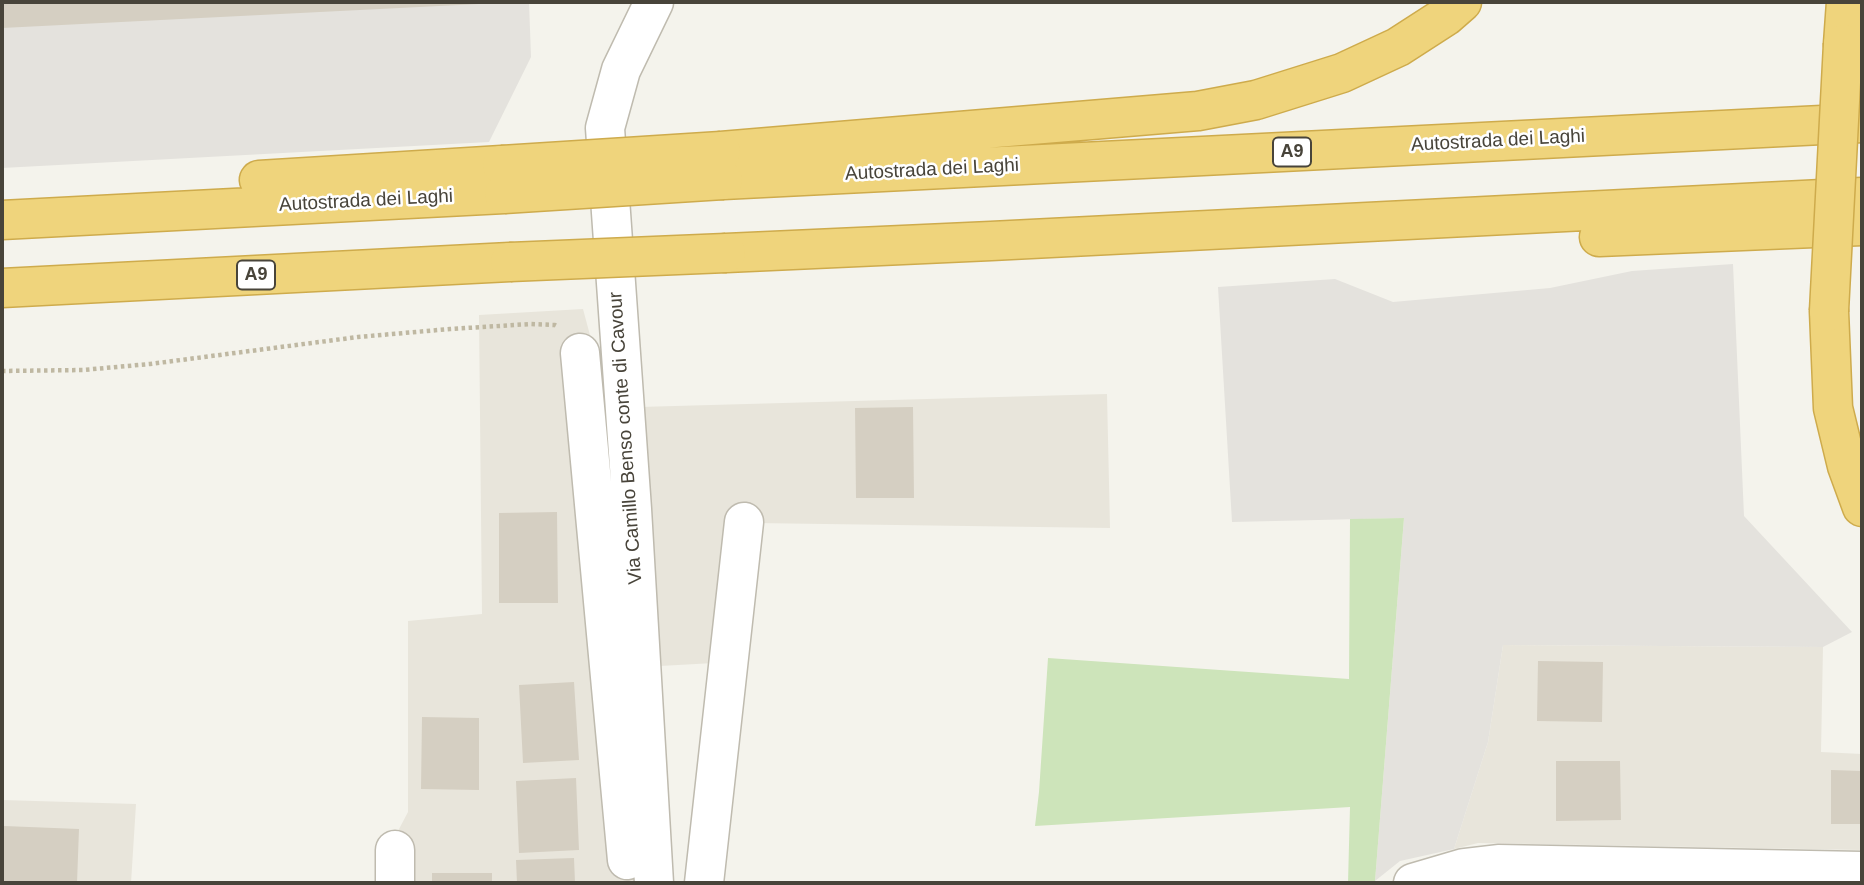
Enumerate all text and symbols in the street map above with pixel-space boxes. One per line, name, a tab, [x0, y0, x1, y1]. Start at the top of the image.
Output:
street label: Autostrada dei Laghi	[1410, 125, 1586, 157]
road number: A9	[1273, 138, 1311, 167]
street label: Autostrada dei Laghi	[844, 154, 1020, 186]
street label: Autostrada dei Laghi	[278, 185, 454, 217]
road number: A9	[237, 260, 275, 290]
street label: Via Camillo Benso conte di Cavour	[604, 291, 648, 585]

